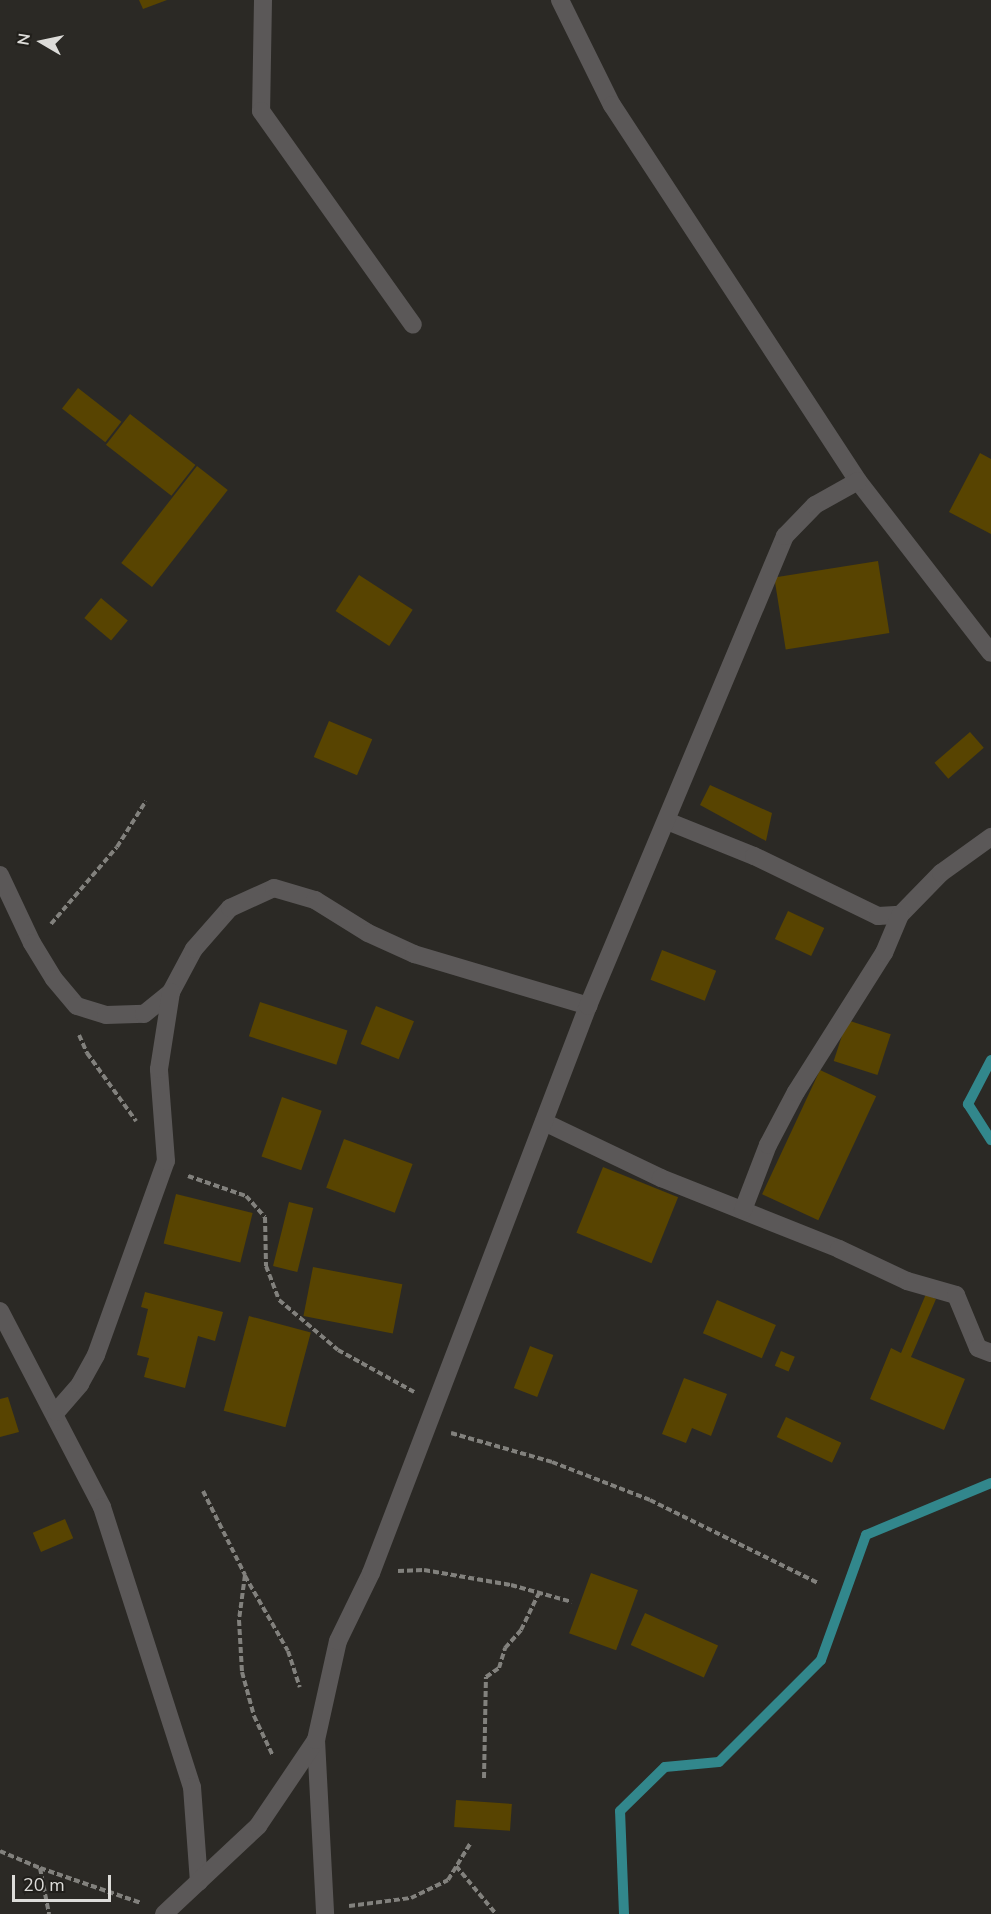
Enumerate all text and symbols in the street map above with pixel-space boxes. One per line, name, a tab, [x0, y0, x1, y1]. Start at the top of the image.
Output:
north arrow	[12, 12, 72, 72]
text: N	[12, 32, 36, 47]
scale bar	[15, 1863, 114, 1901]
text: 20 m	[23, 1873, 65, 1897]

